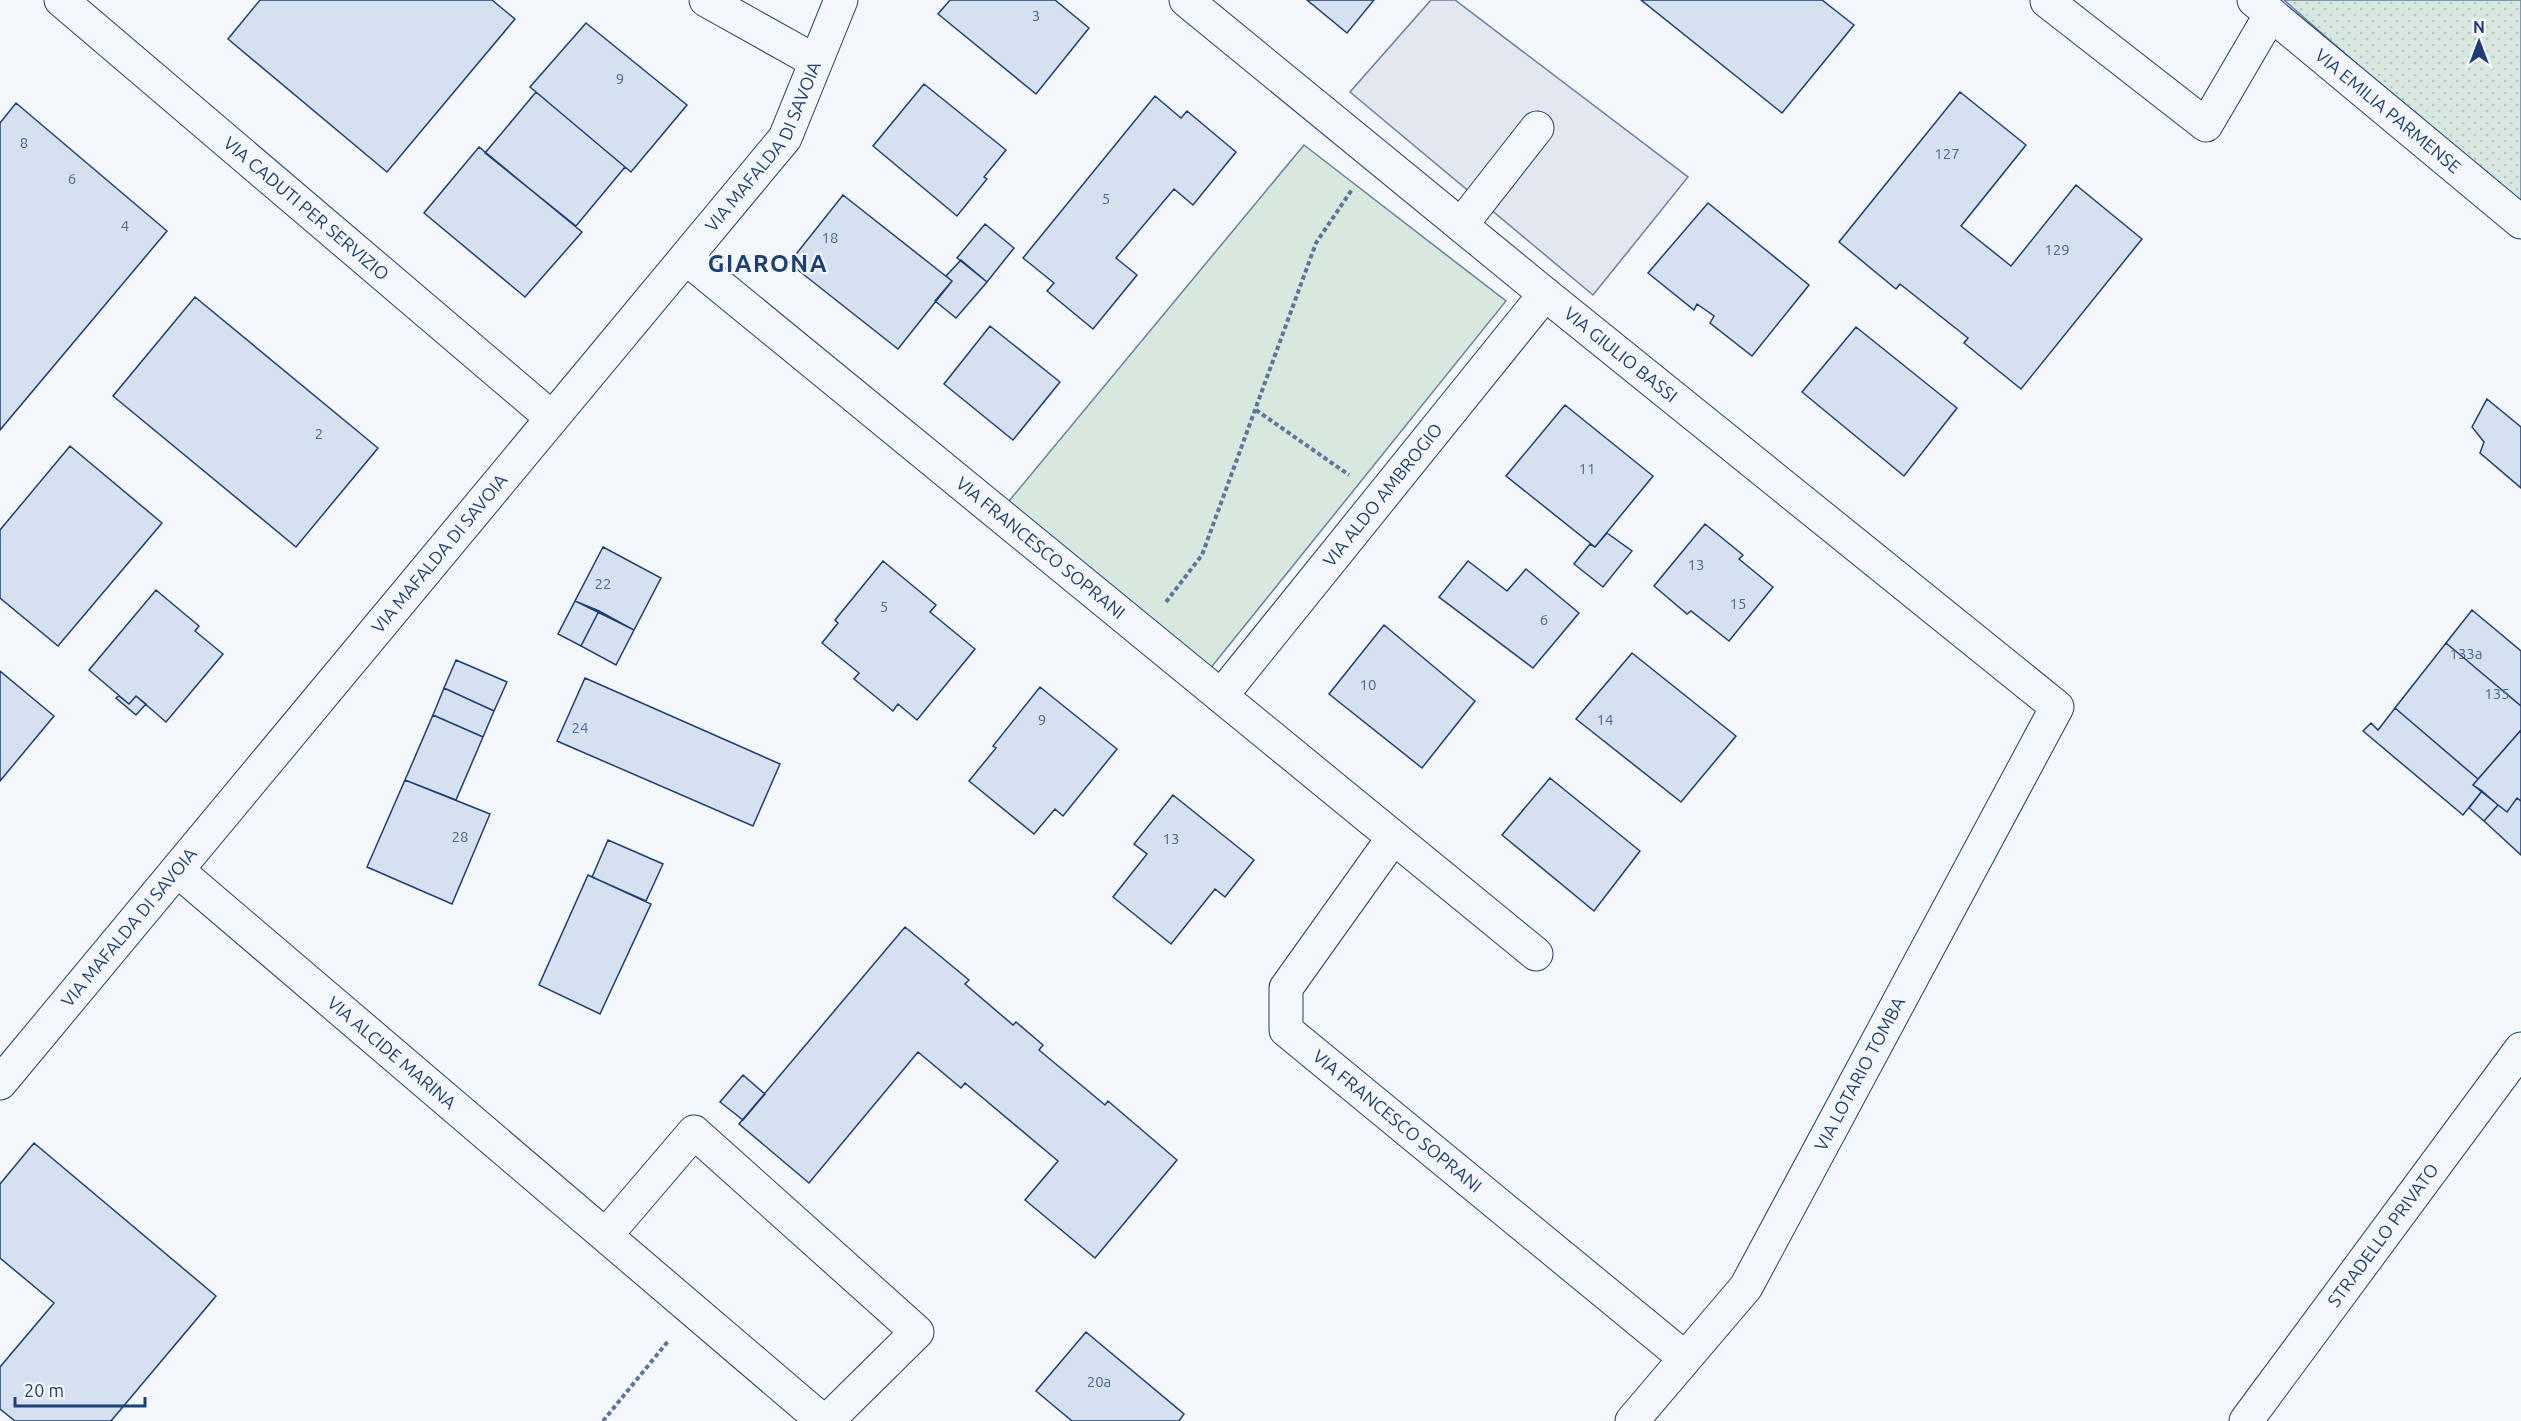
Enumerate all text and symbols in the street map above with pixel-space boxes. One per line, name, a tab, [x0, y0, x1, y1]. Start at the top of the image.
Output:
house number: 3	[1032, 7, 1040, 24]
north arrow	[2449, 12, 2509, 72]
text: N	[2473, 18, 2485, 36]
street label: VIA EMILIA PARMENSE	[2312, 44, 2465, 177]
street label: VIA MAFALDA DI SAVOIA	[701, 58, 824, 235]
house number: 9	[616, 70, 624, 87]
street label: VIA CADUTI PER SERVIZIO	[220, 132, 393, 284]
house number: 8	[20, 134, 28, 151]
house number: 127	[1934, 145, 1960, 162]
house number: 6	[68, 170, 76, 187]
house number: 5	[1102, 190, 1110, 207]
house number: 4	[121, 217, 129, 234]
house number: 18	[822, 229, 838, 246]
house number: 129	[2044, 241, 2070, 258]
district label: GIARONA	[708, 250, 828, 277]
street label: VIA GIULIO BASSI	[1561, 303, 1682, 406]
street label: VIA ALDO AMBROGIO	[1318, 419, 1446, 570]
house number: 2	[315, 425, 323, 442]
house number: 11	[1579, 460, 1595, 477]
street label: VIA MAFALDA DI SAVOIA	[367, 469, 511, 637]
street label: VIA FRANCESCO SOPRANI	[953, 472, 1129, 622]
house number: 13	[1688, 556, 1704, 573]
house number: 22	[595, 575, 611, 592]
house number: 15	[1730, 595, 1746, 612]
house number: 5	[880, 598, 888, 615]
house number: 6	[1540, 611, 1548, 628]
house number: 133a	[2449, 645, 2483, 662]
house number: 10	[1360, 676, 1376, 693]
house number: 135	[2484, 685, 2510, 702]
house number: 9	[1038, 711, 1046, 728]
house number: 14	[1597, 711, 1613, 728]
house number: 24	[572, 719, 588, 736]
house number: 28	[452, 828, 468, 845]
house number: 13	[1163, 830, 1179, 847]
street label: VIA MAFALDA DI SAVOIA	[57, 843, 200, 1010]
street label: VIA ALCIDE MARINA	[324, 992, 461, 1113]
street label: VIA LOTARIO TOMBA	[1810, 993, 1908, 1154]
street label: VIA FRANCESCO SOPRANI	[1309, 1045, 1486, 1196]
street label: STRADELLO PRIVATO	[2323, 1159, 2442, 1310]
scale bar	[15, 1370, 146, 1408]
house number: 20a	[1087, 1373, 1111, 1390]
text: 20 m	[24, 1380, 64, 1400]

